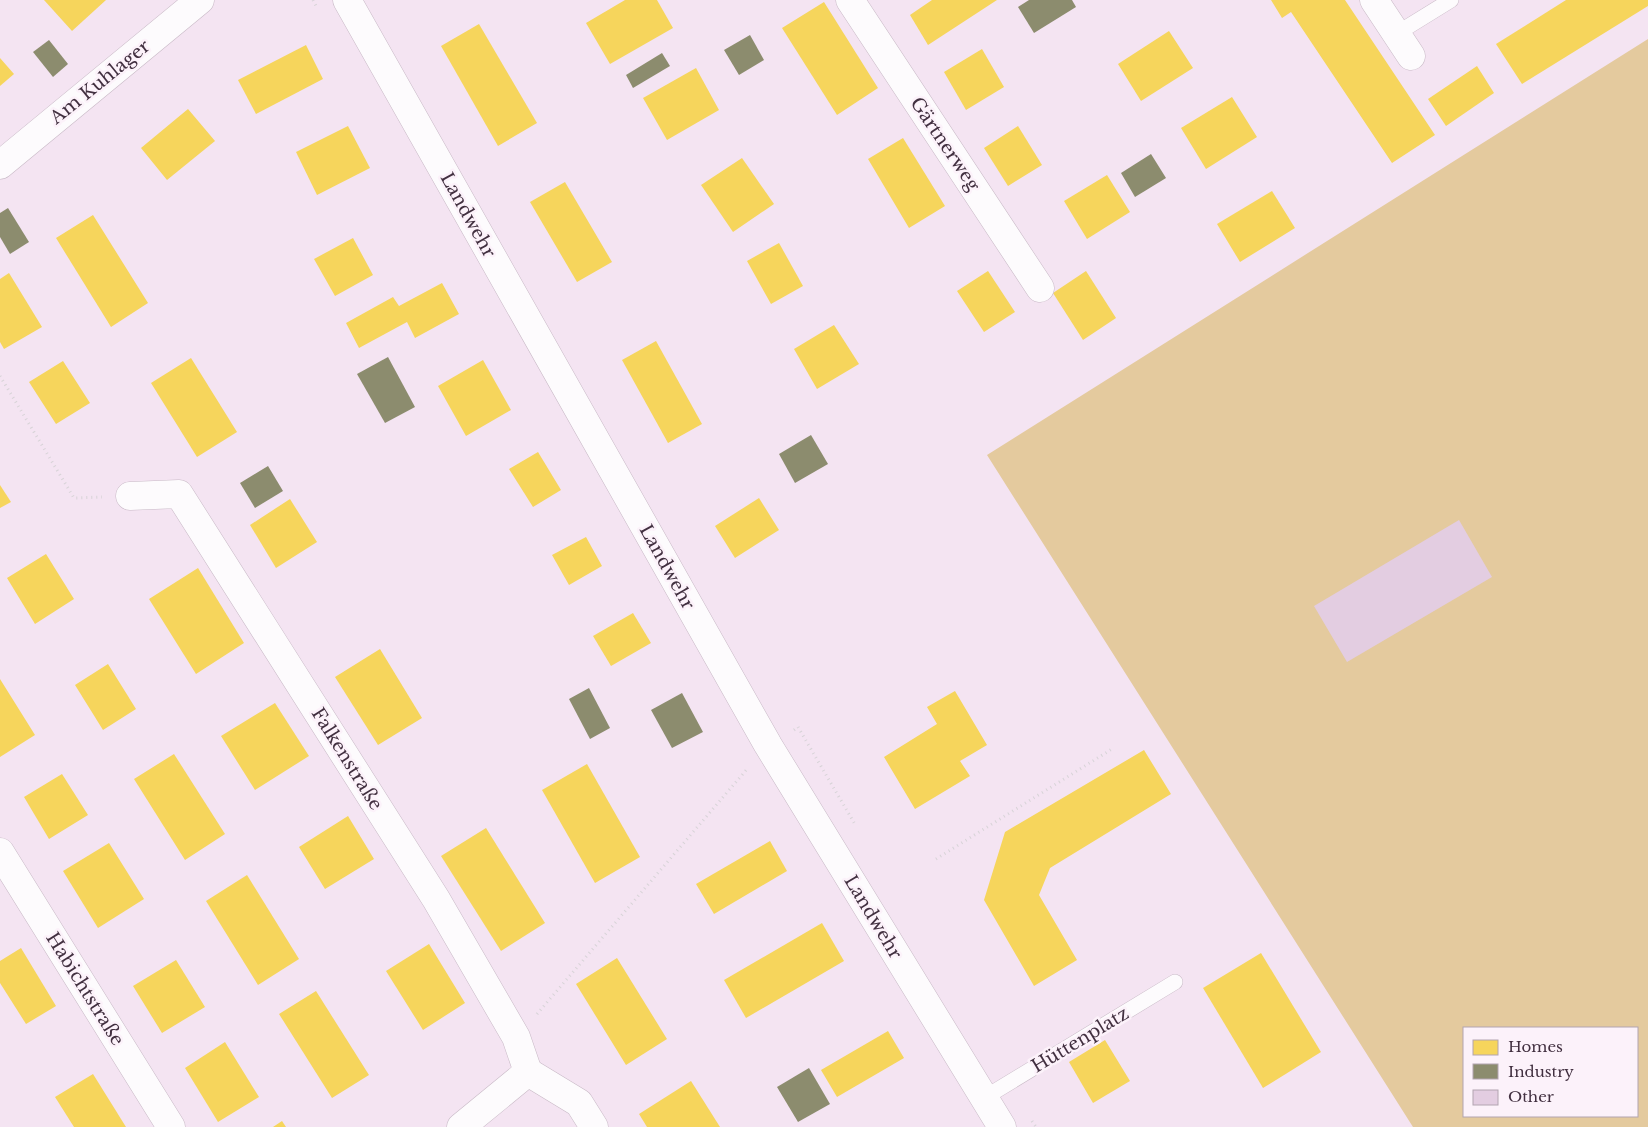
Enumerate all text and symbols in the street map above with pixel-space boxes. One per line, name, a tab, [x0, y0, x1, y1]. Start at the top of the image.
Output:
street label: Am Kuhlager	[45, 35, 155, 130]
street label: Gärtnerweg	[906, 93, 985, 195]
street label: Landwehr	[436, 169, 501, 262]
street label: Landwehr	[635, 521, 700, 614]
street label: Falkenstraße	[307, 704, 387, 814]
street label: Landwehr	[839, 871, 907, 963]
street label: Habichtstraße	[41, 928, 129, 1050]
street label: Hüttenplatz	[1027, 1002, 1133, 1078]
legend	[1463, 1027, 1638, 1117]
text: Homes	[1508, 1037, 1563, 1056]
text: Industry	[1508, 1062, 1574, 1081]
text: Other	[1508, 1087, 1555, 1106]

